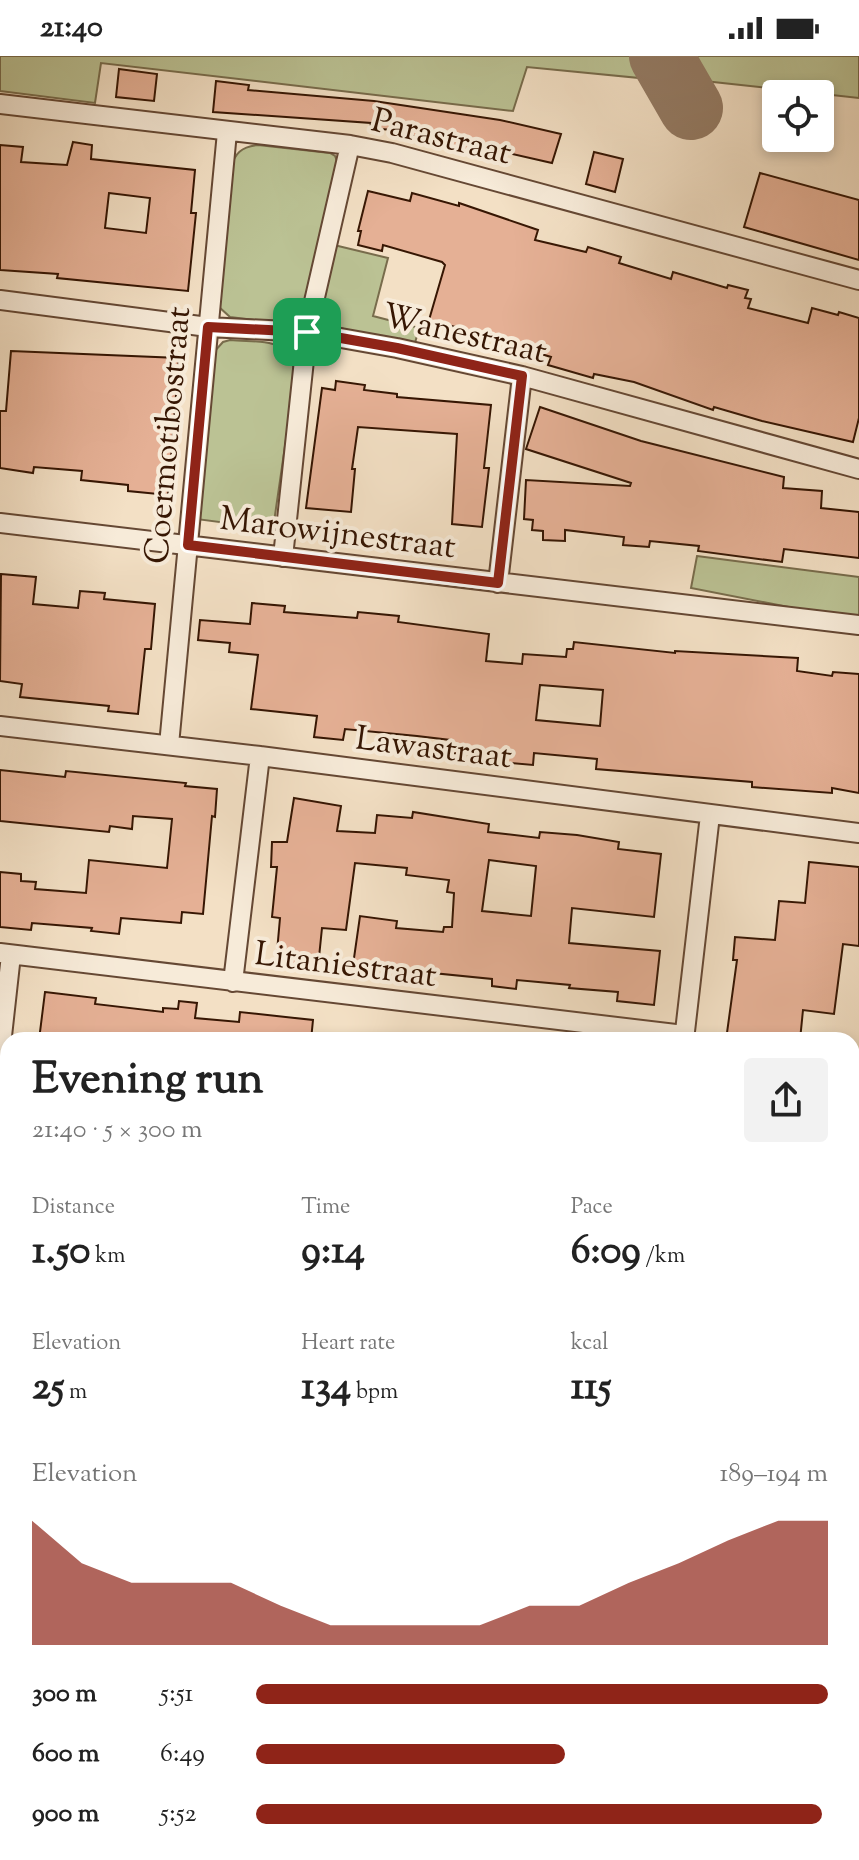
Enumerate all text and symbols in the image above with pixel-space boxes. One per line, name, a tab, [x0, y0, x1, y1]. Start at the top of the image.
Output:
text: 21:40	[40, 7, 103, 50]
map controls	[762, 80, 834, 152]
button: locate	[762, 80, 834, 152]
street label: Parastraat	[366, 97, 517, 180]
street label: Wanestraat	[377, 293, 552, 378]
pin	[273, 298, 341, 366]
street label: Coermotibostraat	[134, 304, 205, 566]
icon: arrive	[285, 310, 329, 354]
street label: Marowijnestraat	[217, 496, 459, 573]
street label: Lawastraat	[353, 716, 515, 783]
street label: Litaniestraat	[252, 931, 440, 1002]
text: Evening run	[32, 1050, 264, 1113]
button: share	[744, 1058, 828, 1142]
text: 21:40 · 5 × 300 m	[32, 1112, 203, 1149]
text: Distance	[32, 1192, 115, 1224]
text: Time	[301, 1192, 350, 1224]
text: Pace	[571, 1192, 613, 1224]
text: 1.50	[32, 1224, 91, 1281]
text: 9:14	[301, 1224, 365, 1281]
text: 6:09	[571, 1224, 641, 1281]
text: km	[91, 1241, 125, 1273]
text: /km	[641, 1241, 685, 1273]
text: Elevation	[32, 1328, 121, 1360]
text: Heart rate	[301, 1328, 395, 1360]
text: kcal	[571, 1328, 608, 1360]
text: 25	[32, 1360, 64, 1417]
text: 134	[301, 1360, 351, 1417]
text: 115	[571, 1360, 612, 1417]
text: m	[64, 1377, 87, 1409]
text: bpm	[351, 1377, 398, 1409]
text: Elevation	[32, 1456, 137, 1493]
text: 189–194 m	[719, 1456, 828, 1493]
text: 300 m	[32, 1676, 97, 1713]
text: 5:51	[160, 1676, 193, 1713]
text: 600 m	[32, 1736, 99, 1773]
text: 6:49	[160, 1736, 205, 1773]
text: 900 m	[32, 1796, 99, 1833]
text: 5:52	[160, 1796, 197, 1833]

